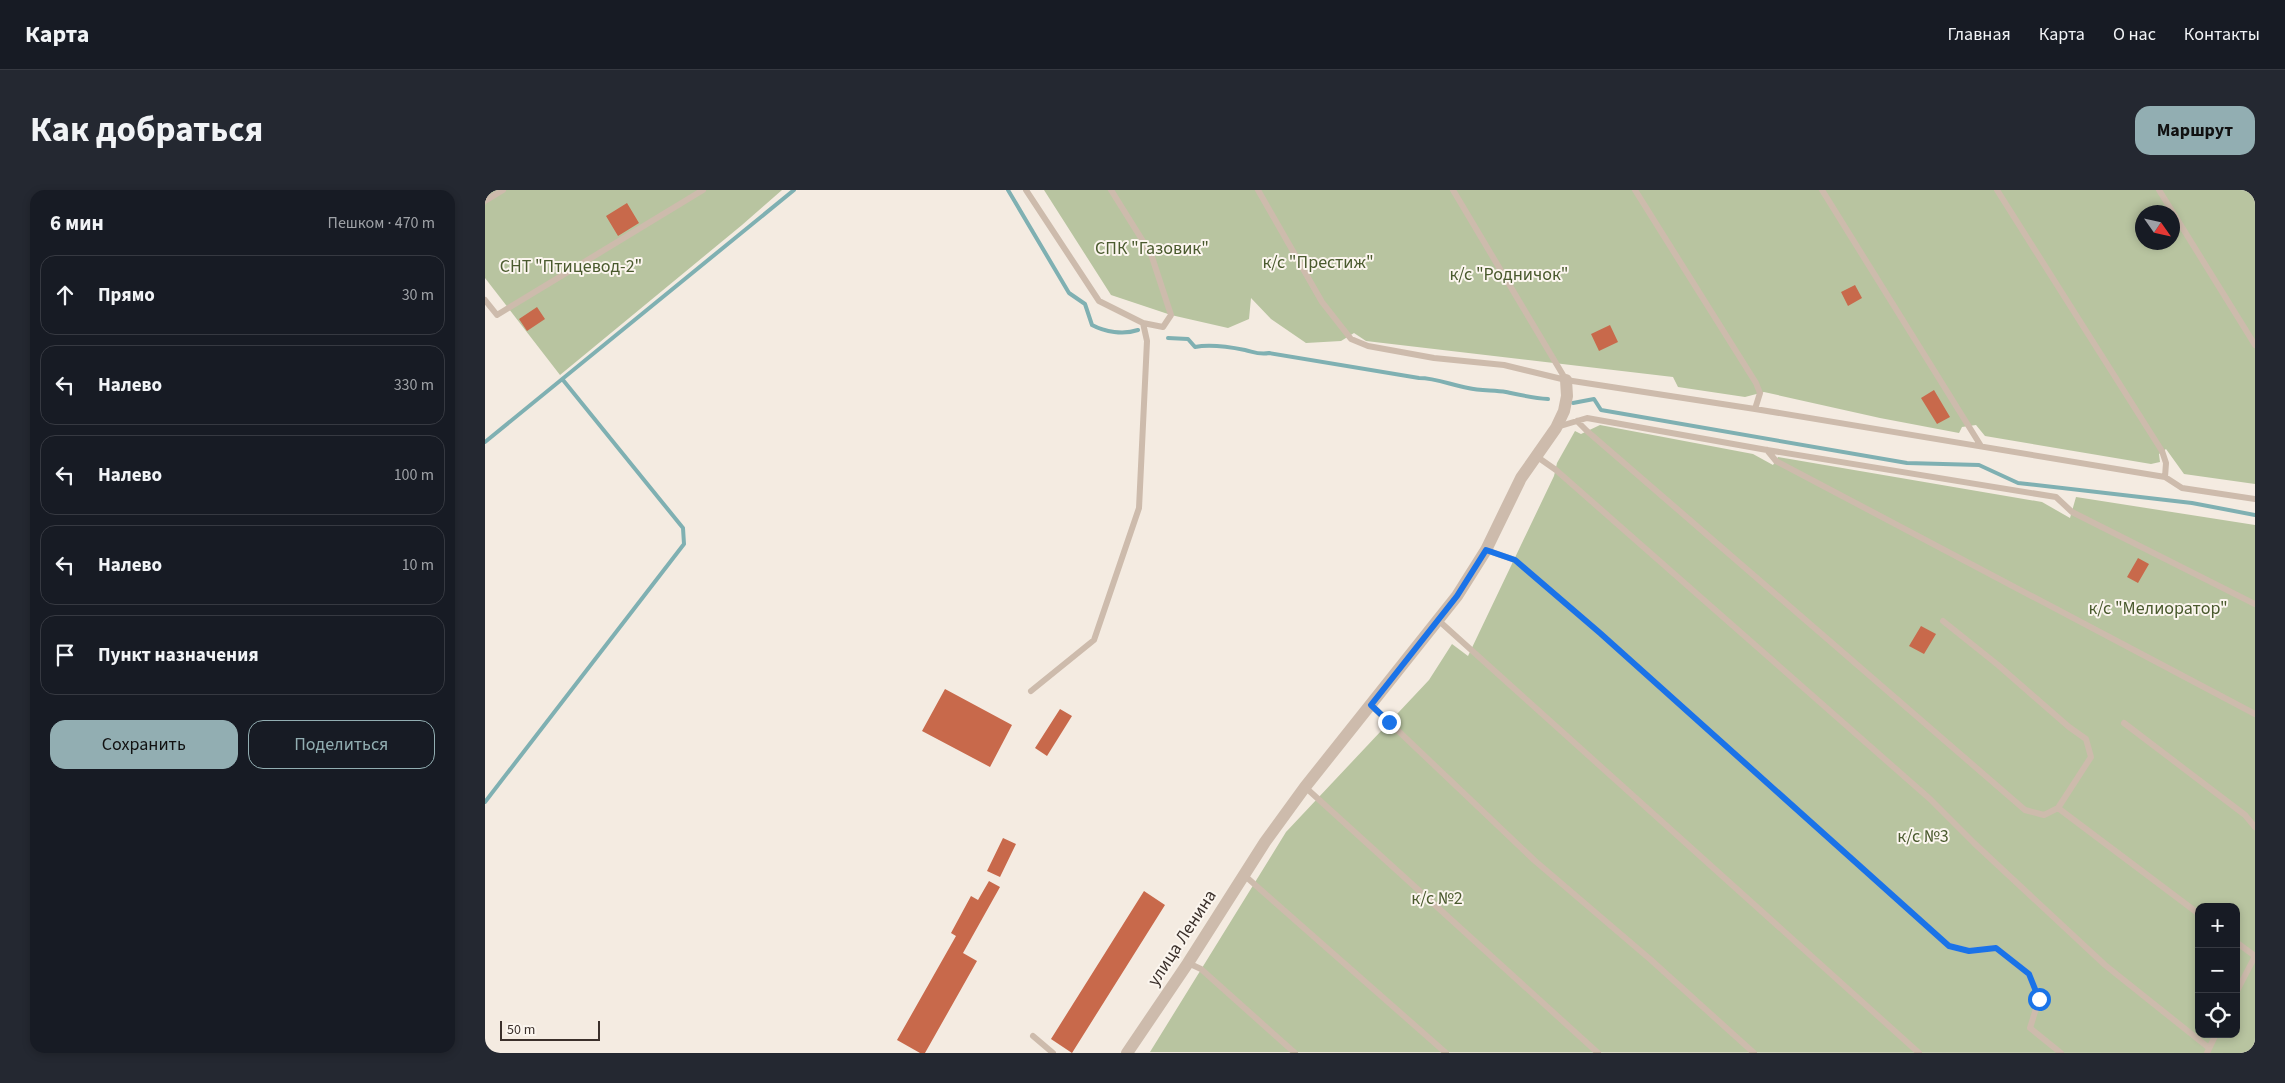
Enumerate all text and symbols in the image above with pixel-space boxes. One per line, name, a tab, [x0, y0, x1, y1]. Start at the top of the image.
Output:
text: Карта	[25, 17, 89, 52]
text: Главная	[1948, 22, 2011, 47]
text: Карта	[2039, 22, 2085, 47]
text: О нас	[2113, 22, 2156, 47]
text: Контакты	[2184, 22, 2260, 47]
text: Как добраться	[30, 105, 263, 155]
button: Маршрут	[2135, 106, 2255, 155]
north arrow	[2135, 205, 2180, 250]
text: 6 мин	[50, 208, 104, 238]
text: Пешком · 470 m	[328, 212, 435, 234]
park label: СПК "Газовик"	[1095, 236, 1209, 261]
park label: к/с "Престиж"	[1262, 250, 1374, 275]
park label: СНТ "Птицевод-2"	[500, 254, 642, 279]
park label: к/с "Родничок"	[1449, 262, 1569, 287]
icon: ahead	[51, 281, 79, 309]
text: Прямо	[98, 282, 155, 309]
text: 30 m	[402, 284, 434, 306]
icon: left	[51, 371, 79, 399]
text: Налево	[98, 372, 162, 399]
text: 330 m	[394, 374, 434, 396]
icon: left	[51, 461, 79, 489]
text: Налево	[98, 462, 162, 489]
text: 100 m	[394, 464, 434, 486]
icon: left	[51, 551, 79, 579]
text: Налево	[98, 552, 162, 579]
text: 10 m	[402, 554, 434, 576]
park label: к/с "Мелиоратор"	[2088, 596, 2228, 621]
icon: arrive	[51, 641, 79, 669]
text: Пункт назначения	[98, 642, 259, 669]
route end	[1378, 711, 1401, 734]
button: Сохранить	[50, 720, 238, 769]
button: Поделиться	[248, 720, 435, 769]
park label: к/с №3	[1897, 824, 1949, 849]
street label: улица Ленина	[1141, 885, 1223, 991]
park label: к/с №2	[1411, 886, 1463, 911]
map controls	[2195, 903, 2240, 1038]
button: +	[2195, 903, 2240, 948]
button: −	[2195, 948, 2240, 993]
route start	[2028, 988, 2051, 1011]
button: locate	[2195, 993, 2240, 1038]
scale bar	[500, 1018, 600, 1041]
text: 50 m	[507, 1020, 535, 1040]

